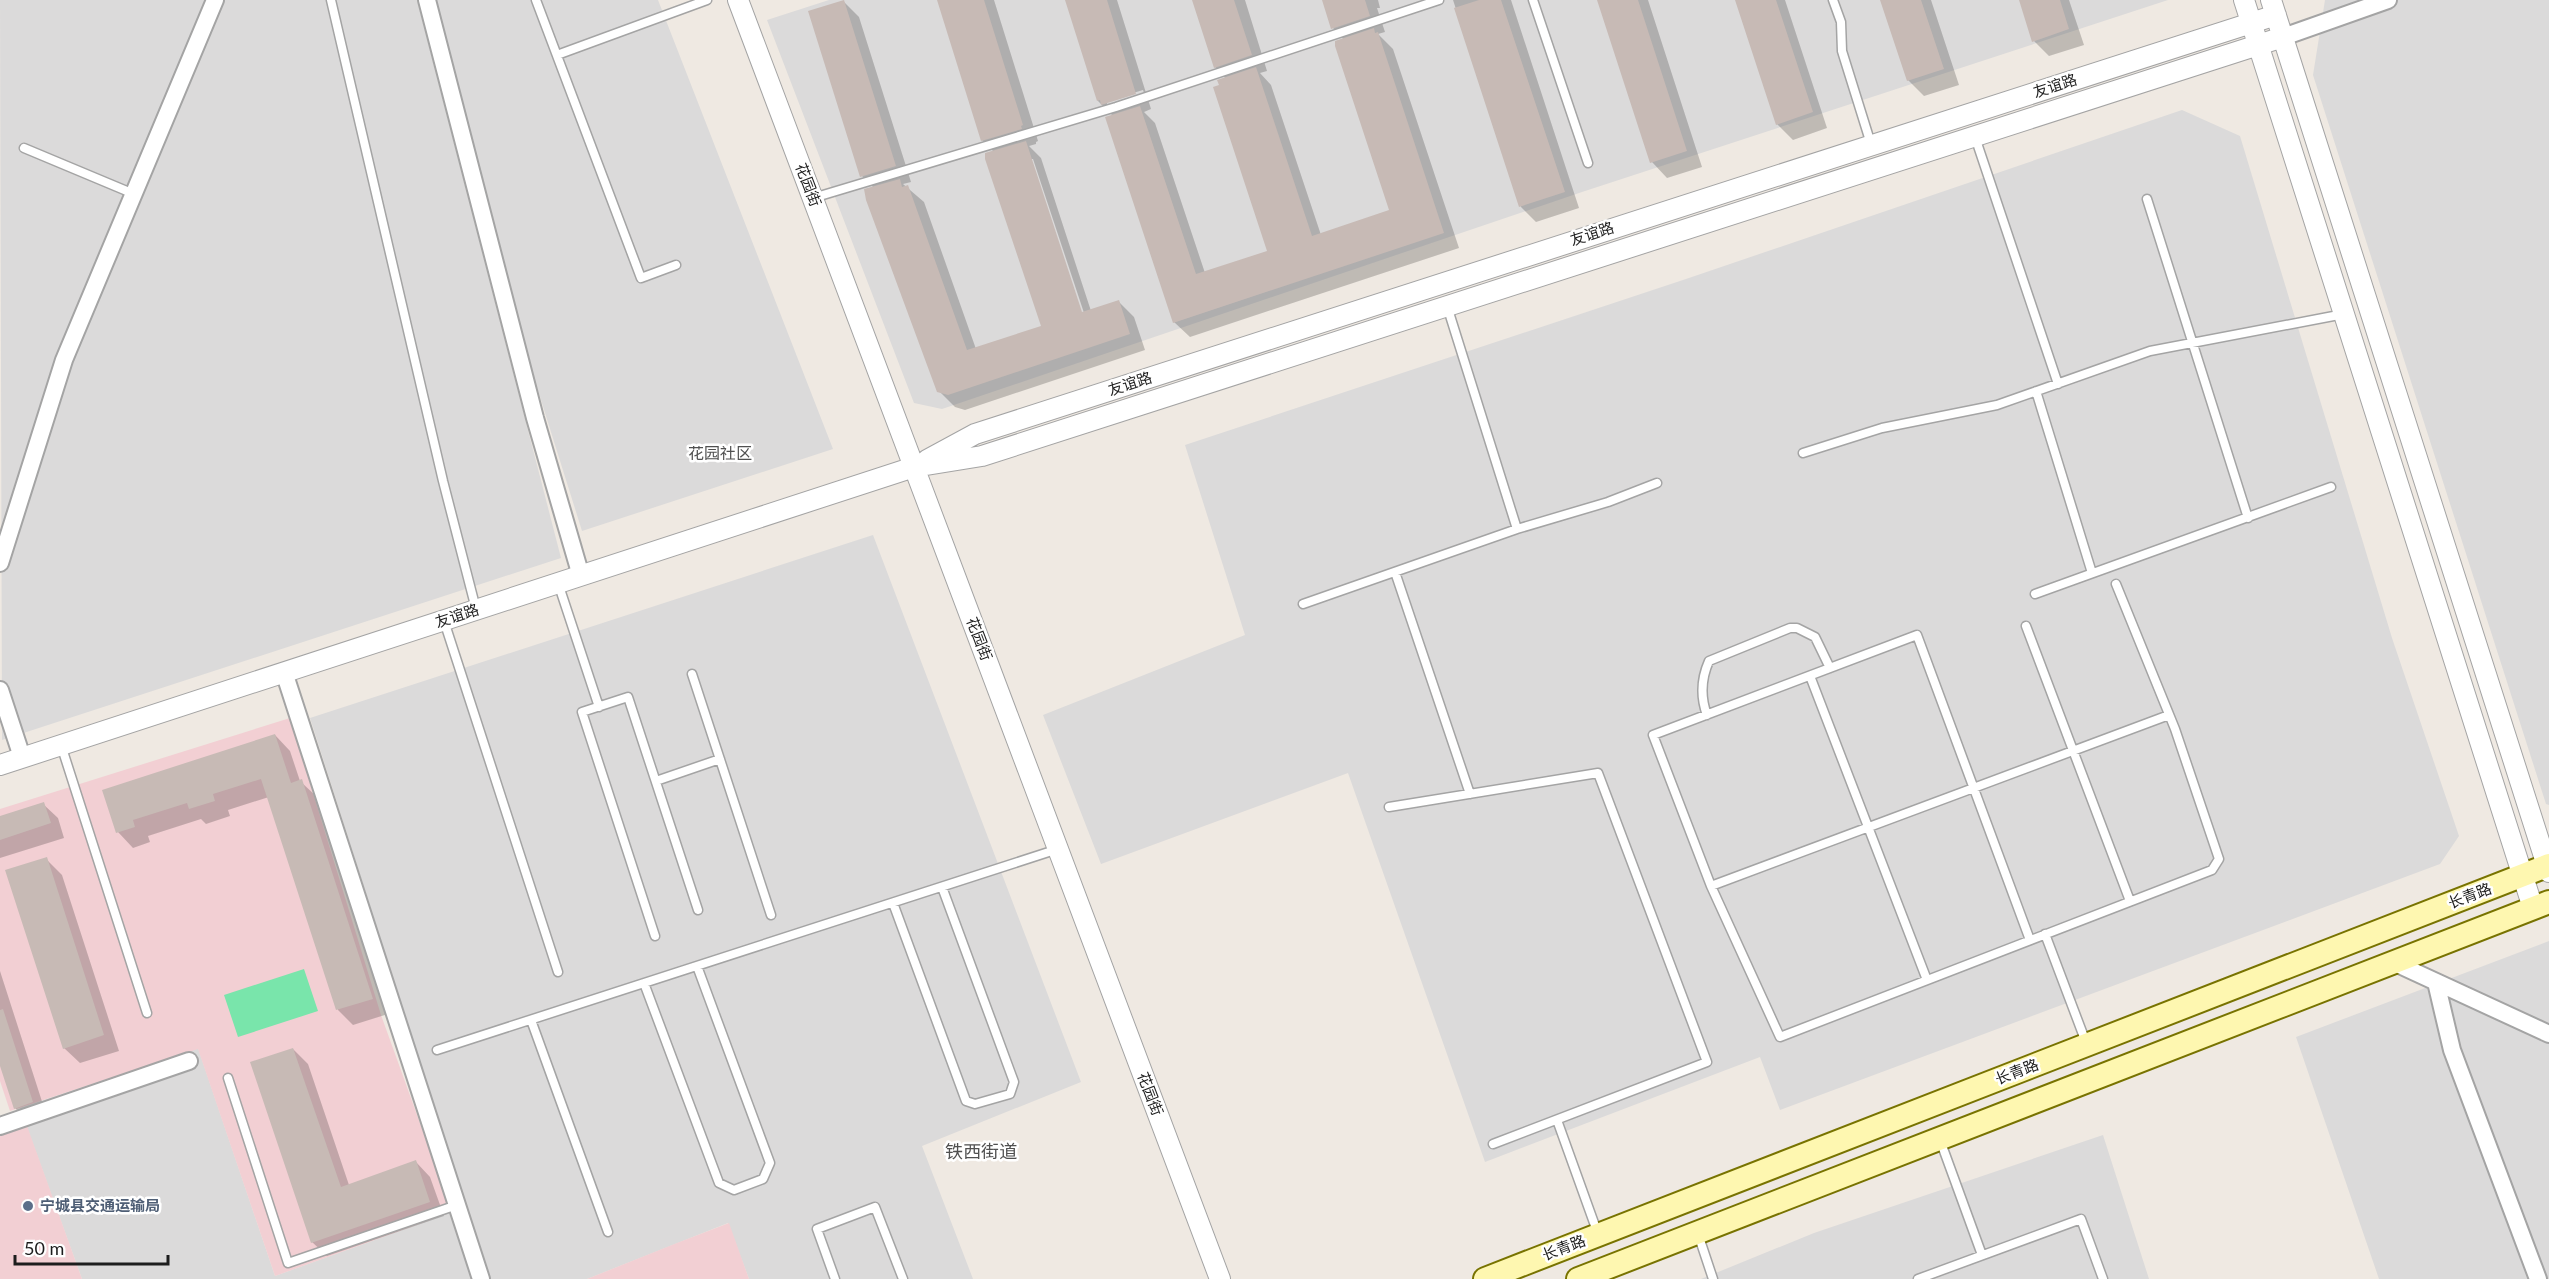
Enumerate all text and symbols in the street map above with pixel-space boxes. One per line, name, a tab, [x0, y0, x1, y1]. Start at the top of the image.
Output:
street label: 友谊路	[2031, 70, 2079, 101]
street label: 花园街	[792, 160, 825, 209]
street label: 友谊路	[1568, 218, 1616, 249]
street label: 友谊路	[1106, 368, 1154, 399]
district label: 花园社区	[688, 443, 752, 462]
street label: 友谊路	[433, 600, 481, 631]
street label: 花园街	[963, 614, 996, 663]
street label: 长青路	[2445, 879, 2494, 912]
street label: 长青路	[1992, 1055, 2041, 1088]
street label: 花园街	[1134, 1069, 1167, 1118]
district label: 铁西街道	[945, 1140, 1017, 1162]
place label: 宁城县交通运输局	[40, 1196, 160, 1214]
marker: 宁城县交通运输局	[21, 1199, 35, 1213]
scale bar	[15, 1228, 168, 1266]
street label: 长青路	[1539, 1231, 1588, 1264]
text: 50 m	[24, 1237, 64, 1259]

